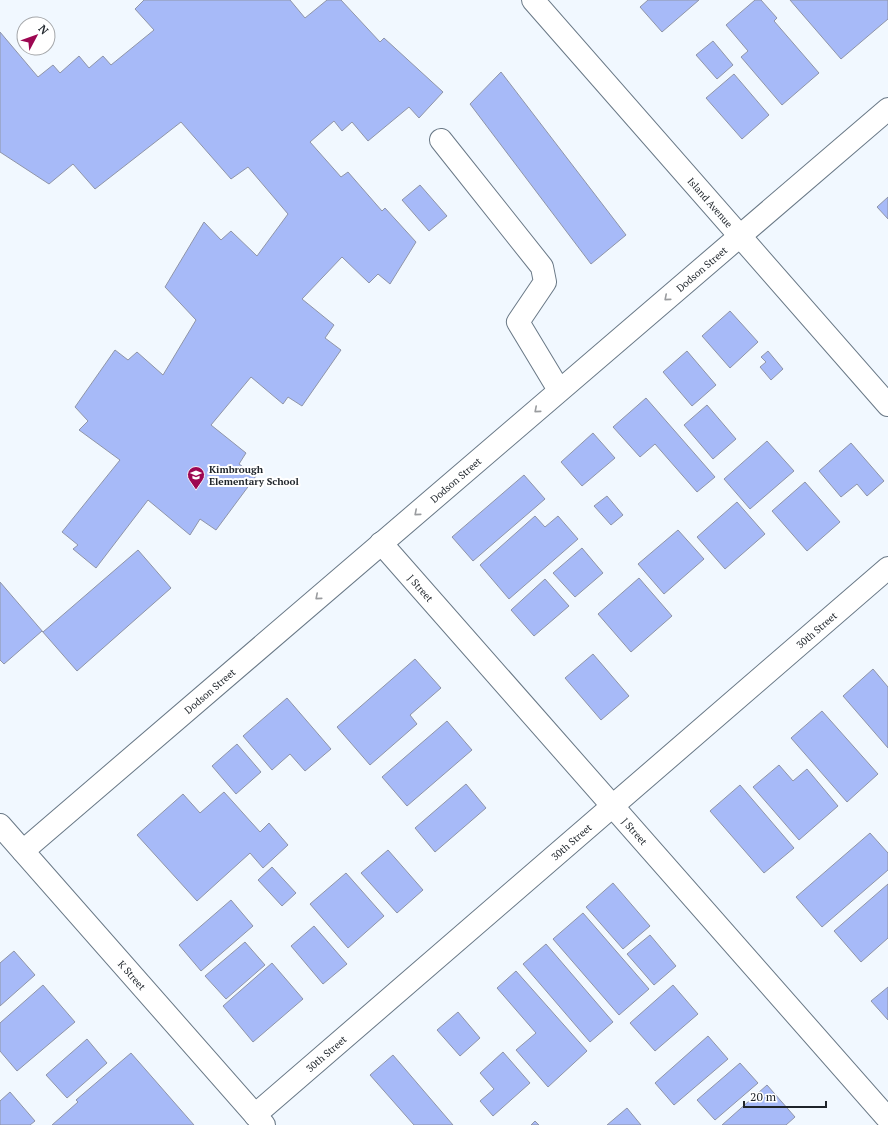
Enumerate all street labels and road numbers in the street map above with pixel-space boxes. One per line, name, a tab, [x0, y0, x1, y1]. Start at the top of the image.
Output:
street label: Island Avenue	[685, 175, 736, 230]
street label: Dodson Street	[673, 243, 730, 294]
street label: Dodson Street	[427, 454, 484, 505]
street label: J Street	[405, 572, 436, 605]
street label: 30th Street	[793, 609, 840, 651]
street label: Dodson Street	[182, 665, 238, 716]
street label: J Street	[619, 815, 651, 848]
street label: 30th Street	[548, 820, 594, 863]
street label: K Street	[115, 957, 149, 993]
street label: 30th Street	[303, 1032, 349, 1075]

